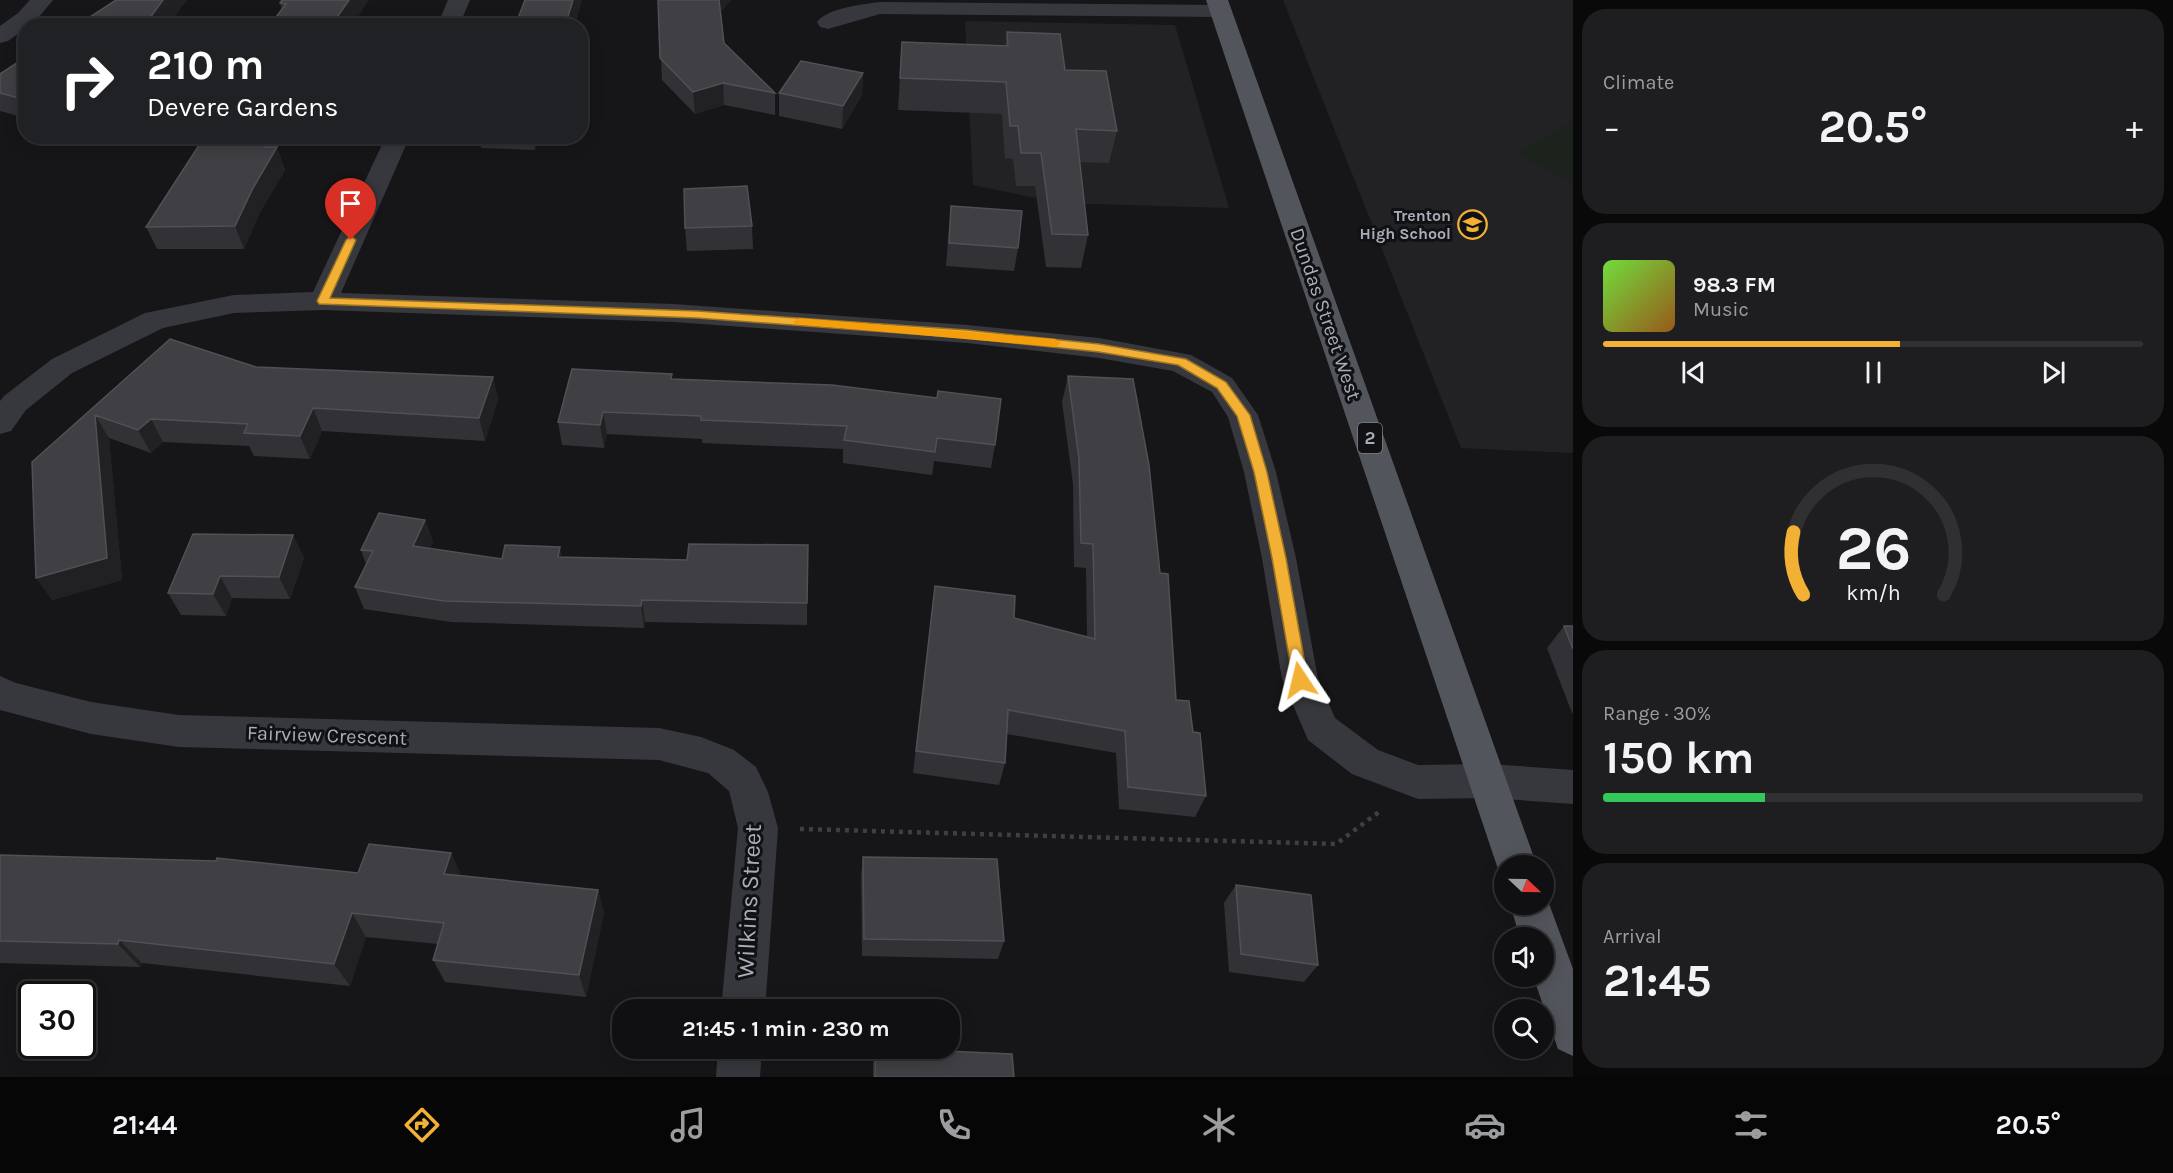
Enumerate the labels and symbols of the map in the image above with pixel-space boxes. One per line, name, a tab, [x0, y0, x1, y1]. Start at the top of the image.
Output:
pin	[325, 178, 376, 240]
place label: Trenton High School	[1360, 206, 1451, 243]
school or university icon: Trenton High School	[1456, 208, 1488, 240]
street label: Dundas Street West	[1285, 225, 1366, 404]
road number: 2	[1358, 423, 1382, 453]
position arrow	[1268, 648, 1332, 712]
street label: Fairview Crescent	[247, 721, 408, 750]
street label: Wilkins Street	[731, 823, 767, 979]
north arrow	[1494, 855, 1554, 915]
speed limit sign: 30	[18, 981, 96, 1059]

